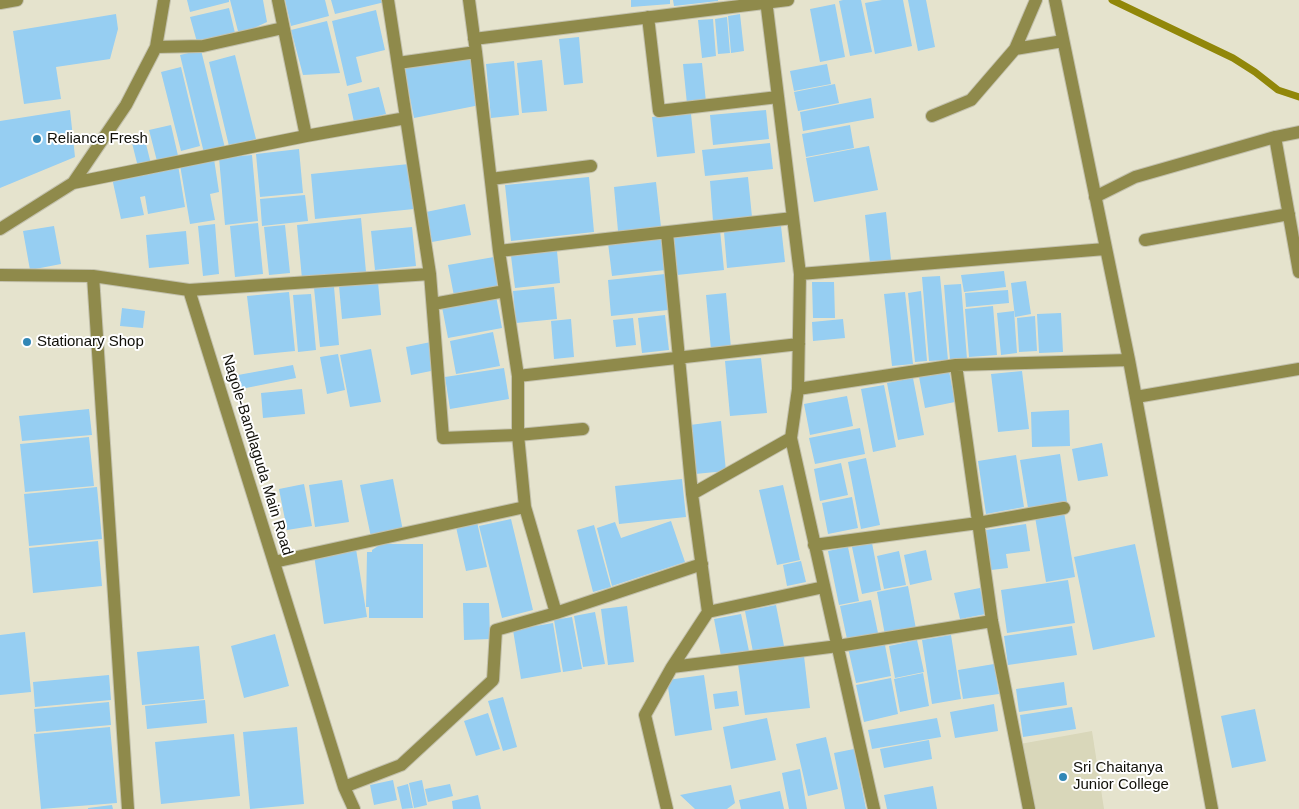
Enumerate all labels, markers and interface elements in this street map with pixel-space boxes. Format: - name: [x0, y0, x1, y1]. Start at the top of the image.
- place label: Reliance Fresh: [47, 130, 148, 148]
- marker: Reliance Fresh: [31, 133, 43, 145]
- place label: Stationary Shop: [37, 333, 144, 351]
- marker: Stationary Shop: [21, 336, 33, 348]
- street label: Nagole-Bandlaguda Main Road: [218, 352, 296, 558]
- place label: Sri Chaitanya Junior College: [1073, 759, 1169, 794]
- marker: Sri Chaitanya Junior College: [1057, 771, 1069, 783]

